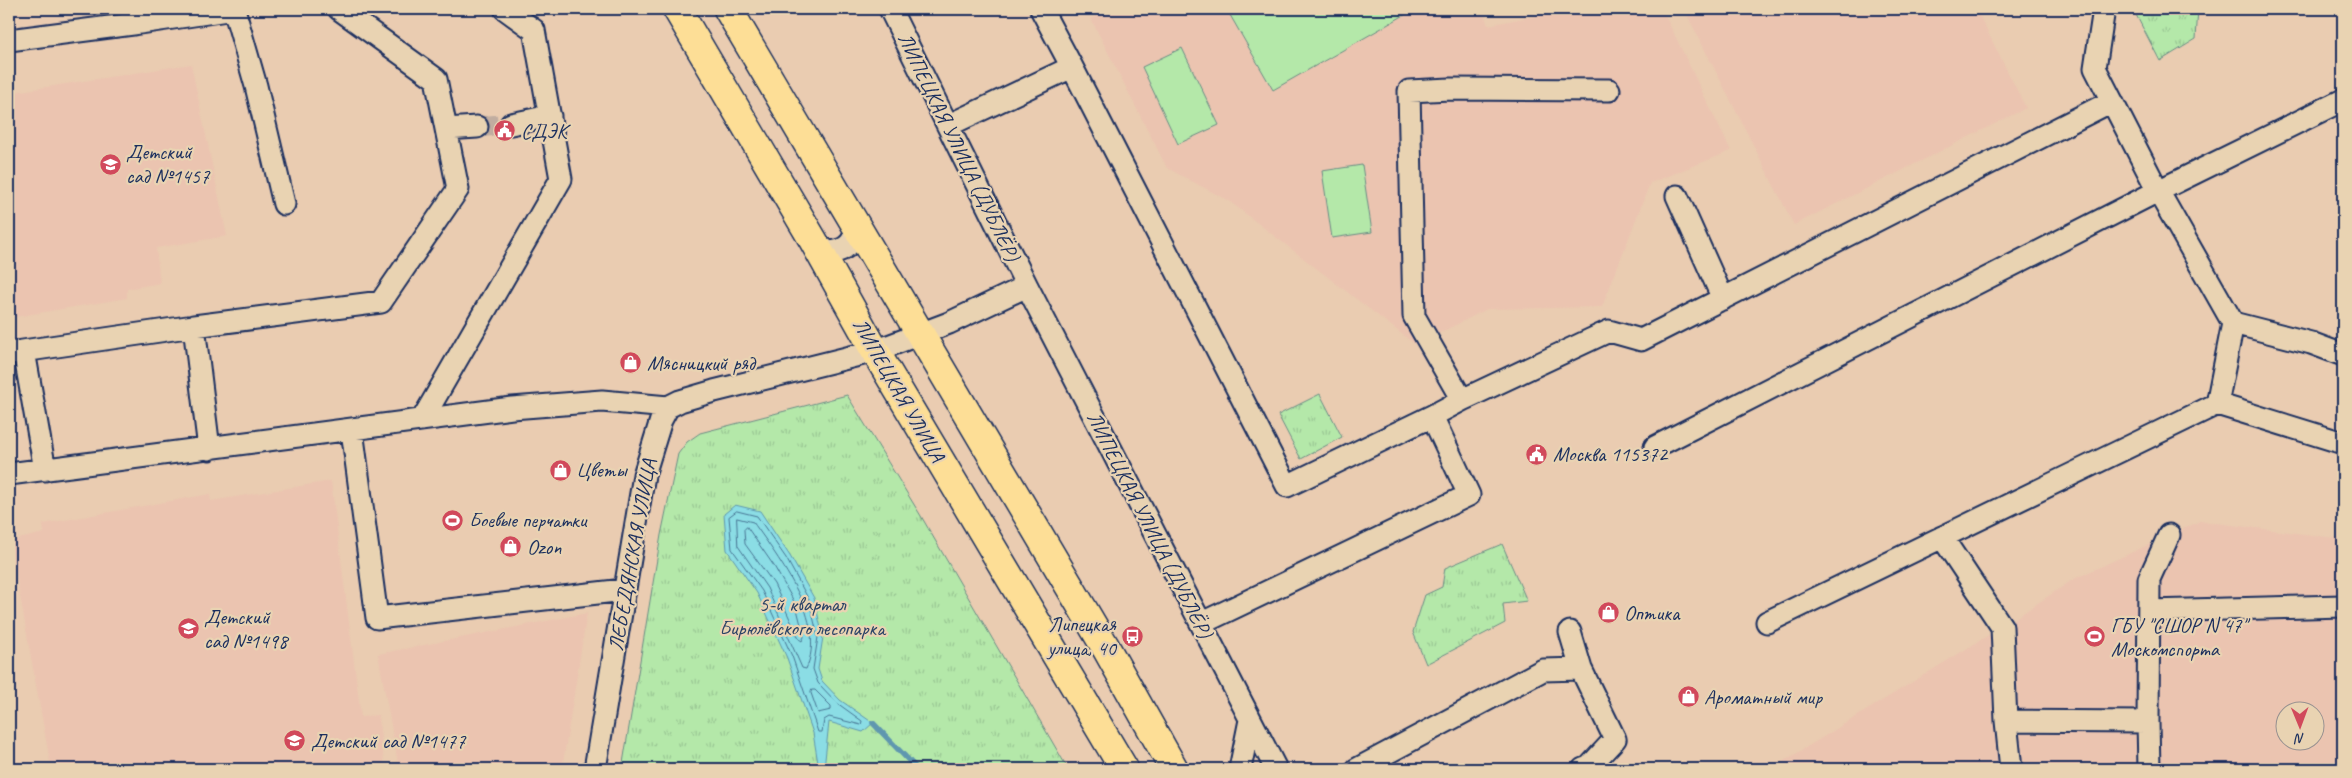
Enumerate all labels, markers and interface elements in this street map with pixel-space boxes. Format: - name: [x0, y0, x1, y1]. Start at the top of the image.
- street label: ЛИПЕЦКАЯ УЛИЦА (ДУБЛЁР): [892, 29, 1026, 266]
- place label: СДЭК: [521, 118, 571, 144]
- public building icon: СДЭК: [493, 119, 517, 143]
- place label: Детский сад №1457: [126, 139, 211, 189]
- school or university icon: Детский сад №1457: [98, 152, 122, 176]
- street label: ЛИПЕЦКАЯ УЛИЦА: [847, 314, 951, 468]
- place label: Мясницкий ряд: [647, 350, 757, 376]
- shop icon: Мясницкий ряд: [619, 351, 643, 375]
- street label: ЛИПЕЦКАЯ УЛИЦА (ДУБЛЁР): [1081, 407, 1219, 644]
- place label: Москва 115372: [1553, 441, 1669, 467]
- public building icon: Москва 115372: [1525, 442, 1549, 466]
- place label: Цветы: [576, 457, 628, 483]
- street label: ЛЕБЕДЯНСКАЯ УЛИЦА: [602, 457, 662, 653]
- shop icon: Цветы: [548, 458, 572, 482]
- place label: Боевые перчатки: [469, 507, 588, 533]
- sports icon: Боевые перчатки: [441, 508, 465, 532]
- place label: Ozon: [527, 534, 562, 560]
- shop icon: Ozon: [499, 535, 523, 559]
- park label: 5-й квартал Бирюлёвского лесопарка: [719, 591, 887, 641]
- place label: Оптика: [1624, 600, 1681, 626]
- shop icon: Оптика: [1596, 601, 1620, 625]
- place label: Детский сад №1498: [204, 604, 290, 654]
- place label: Липецкая улица, 40: [1046, 611, 1118, 661]
- place label: ГБУ "СШОР N 47" Москомспорта: [2111, 612, 2251, 662]
- school or university icon: Детский сад №1498: [176, 617, 200, 641]
- bus stop icon: Липецкая улица, 40: [1120, 624, 1144, 648]
- sports icon: ГБУ "СШОР N 47" Москомспорта: [2083, 625, 2107, 649]
- place label: Ароматный мир: [1704, 684, 1823, 710]
- shop icon: Ароматный мир: [1676, 685, 1700, 709]
- north arrow: [2274, 700, 2324, 750]
- place label: Детский сад №1477: [311, 728, 467, 754]
- school or university icon: Детский сад №1477: [283, 729, 307, 753]
- text: N: [2293, 730, 2305, 747]

